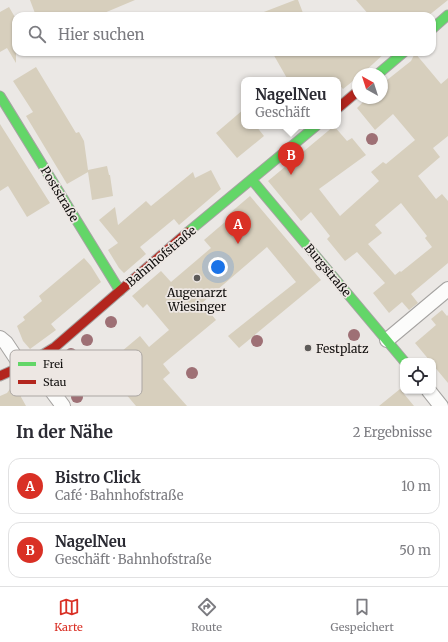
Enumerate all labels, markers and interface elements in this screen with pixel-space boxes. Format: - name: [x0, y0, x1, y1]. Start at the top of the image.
- search box: [12, 12, 436, 56]
- icon: search: [26, 23, 48, 45]
- text: Hier suchen: [58, 25, 145, 44]
- north arrow: [352, 68, 388, 104]
- popup: [241, 77, 341, 129]
- text: NagelNeu: [255, 85, 327, 104]
- text: Geschäft: [255, 104, 310, 121]
- pin: B: [278, 142, 304, 175]
- street label: Poststraße: [38, 164, 82, 224]
- pin: A: [225, 211, 251, 244]
- street label: Bahnhofstraße: [123, 222, 199, 290]
- street label: Burgstraße: [302, 240, 354, 300]
- your location: [208, 257, 228, 277]
- marker: Augenarzt Wiesinger: [192, 273, 202, 283]
- place label: Augenarzt Wiesinger: [166, 285, 227, 314]
- place label: Festplatz: [316, 341, 369, 356]
- marker: Festplatz: [303, 343, 313, 353]
- legend: [10, 350, 142, 396]
- text: Frei: [43, 357, 64, 371]
- map controls: [400, 358, 436, 394]
- button: locate: [400, 358, 436, 394]
- text: Stau: [43, 375, 67, 389]
- text: In der Nähe: [16, 421, 113, 443]
- text: 2 Ergebnisse: [353, 424, 432, 441]
- text: Bistro Click: [55, 468, 141, 487]
- text: A: [25, 478, 35, 495]
- text: 10 m: [401, 478, 431, 495]
- text: Café · Bahnhofstraße: [55, 487, 184, 504]
- text: NagelNeu: [55, 532, 126, 551]
- text: B: [25, 542, 35, 559]
- text: 50 m: [399, 542, 431, 559]
- text: Geschäft · Bahnhofstraße: [55, 551, 211, 568]
- tab: Karte: [54, 596, 83, 634]
- tab: Route: [191, 596, 222, 634]
- tab: Gespeichert: [330, 596, 394, 634]

